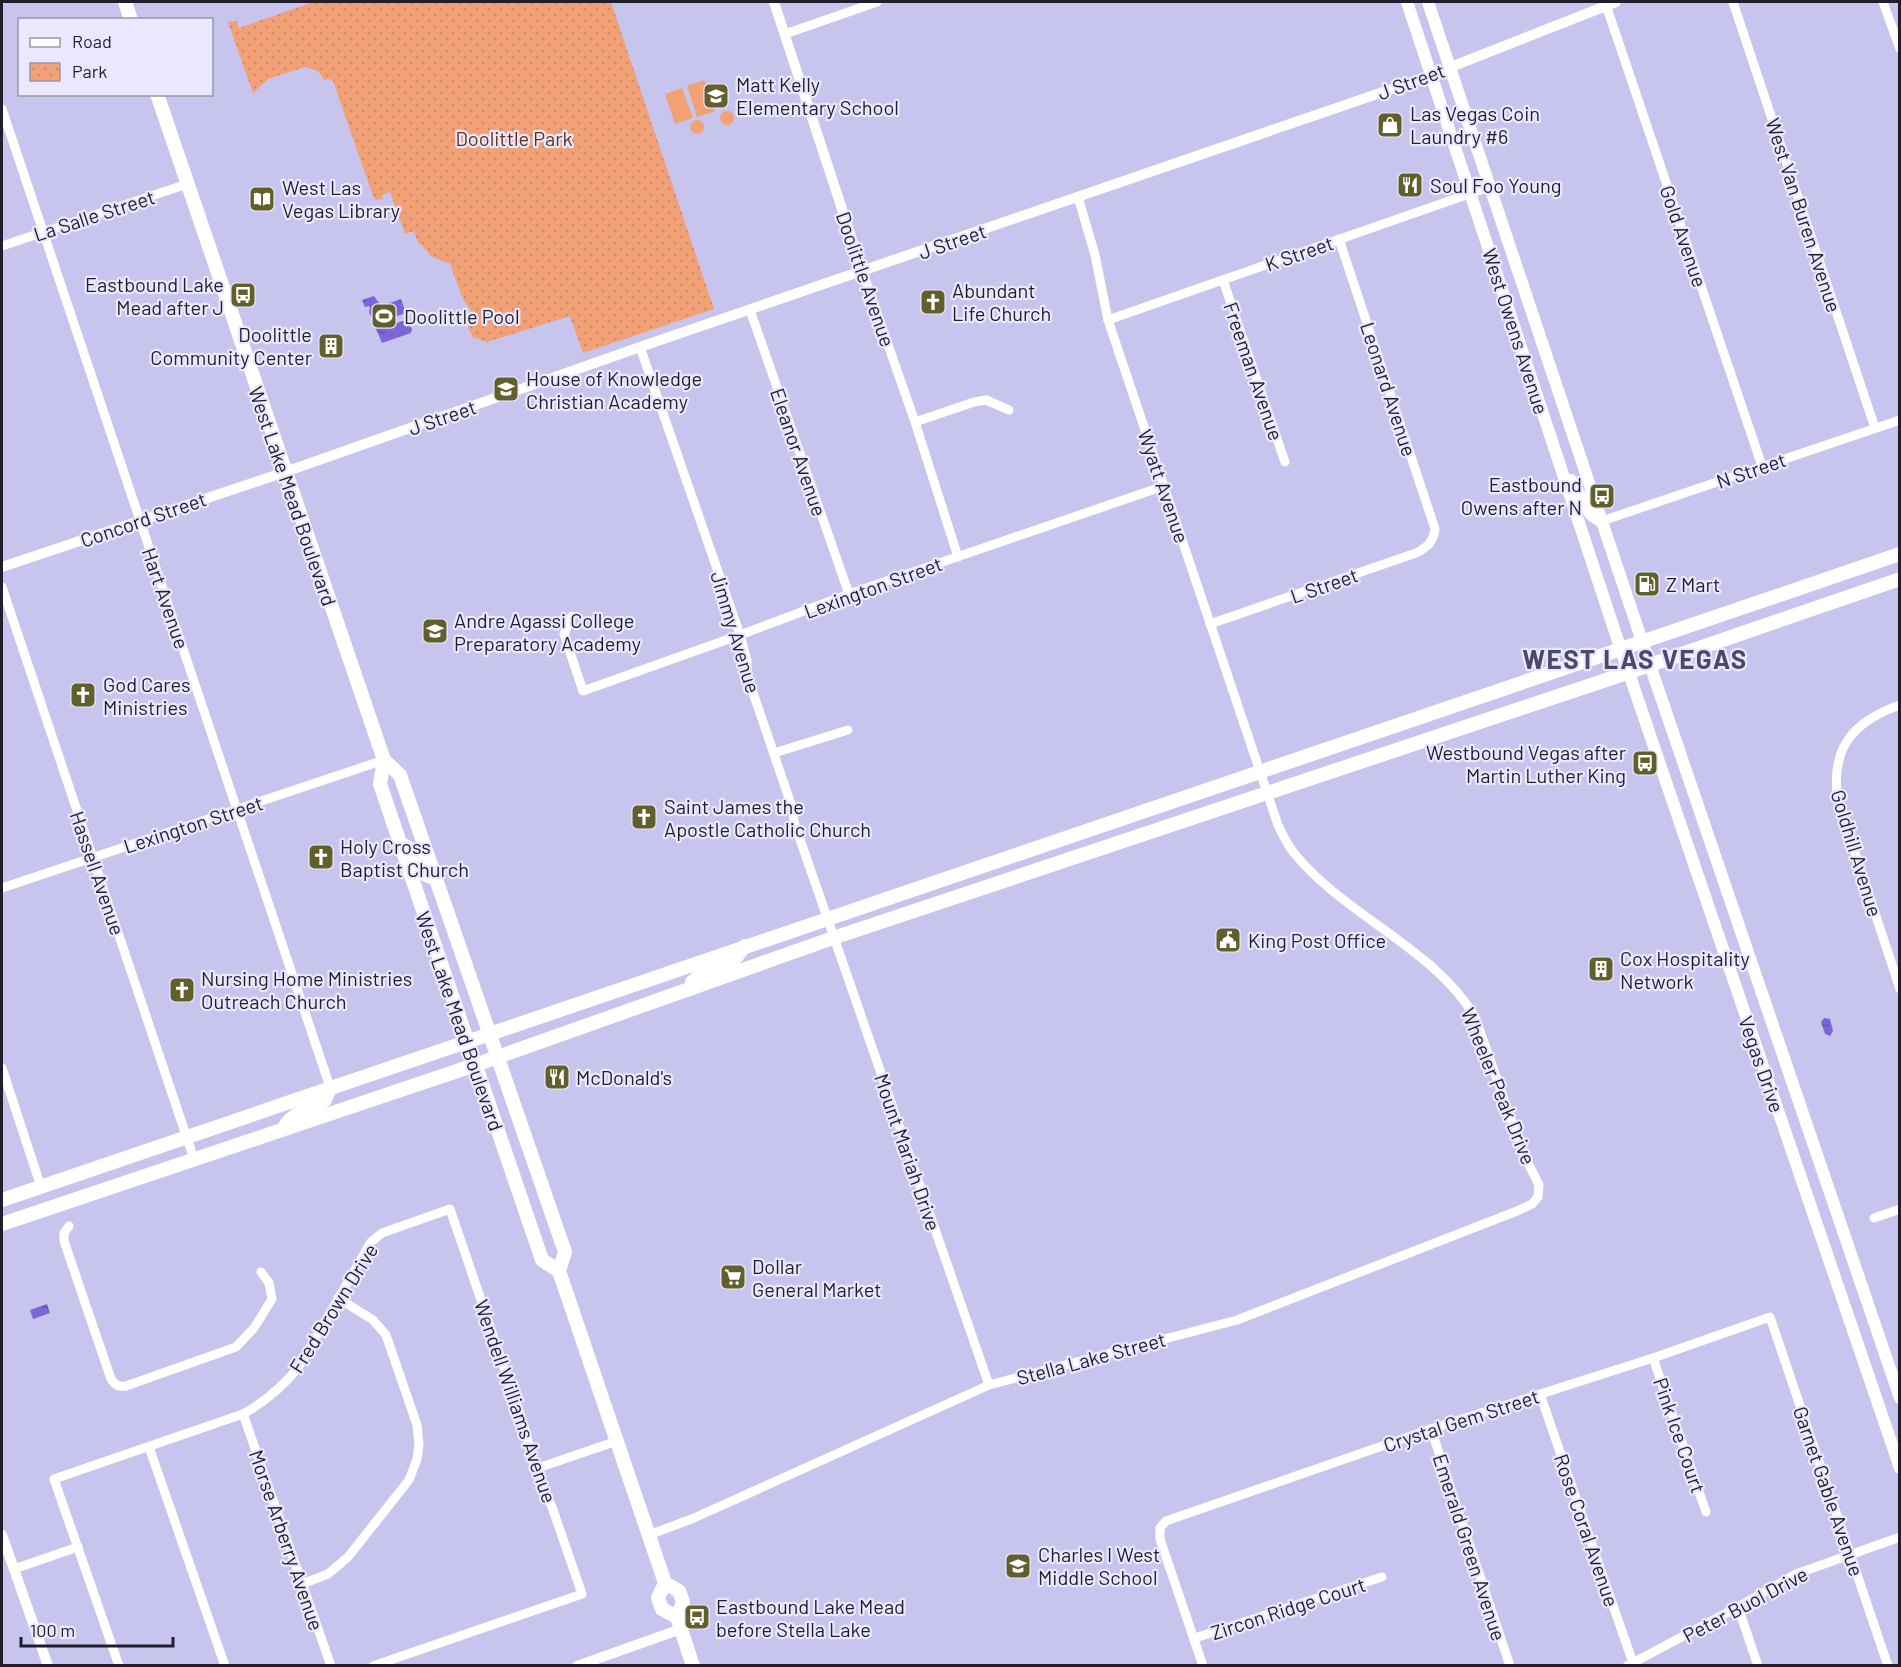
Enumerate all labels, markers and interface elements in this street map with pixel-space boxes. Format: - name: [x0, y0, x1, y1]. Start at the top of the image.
- legend: [18, 18, 213, 96]
- text: Road: [72, 30, 112, 52]
- street label: J Street: [1374, 58, 1448, 104]
- text: Park: [72, 60, 107, 82]
- place label: Matt Kelly Elementary School: [736, 72, 899, 119]
- school or university icon: Matt Kelly Elementary School: [701, 81, 731, 111]
- place label: Las Vegas Coin Laundry #6: [1410, 101, 1540, 148]
- shop icon: Las Vegas Coin Laundry #6: [1375, 110, 1405, 140]
- street label: West Van Buren Avenue: [1761, 115, 1847, 315]
- park label: Doolittle Park: [456, 126, 572, 150]
- restaurant icon: Soul Foo Young: [1395, 170, 1425, 200]
- place label: Soul Foo Young: [1430, 173, 1561, 197]
- place label: West Las Vegas Library: [282, 175, 400, 222]
- street label: Gold Avenue: [1655, 182, 1713, 290]
- street label: La Salle Street: [30, 184, 158, 246]
- library icon: West Las Vegas Library: [247, 184, 277, 214]
- street label: Doolittle Avenue: [832, 208, 900, 350]
- street label: J Street: [915, 218, 989, 264]
- street label: K Street: [1262, 230, 1336, 276]
- street label: West Owens Avenue: [1478, 245, 1554, 417]
- place label: Eastbound Lake Mead after J: [85, 272, 224, 319]
- place label: Abundant Life Church: [952, 278, 1051, 325]
- bus stop icon: Eastbound Lake Mead after J: [228, 280, 258, 310]
- church icon: Abundant Life Church: [918, 287, 948, 317]
- street label: Freeman Avenue: [1219, 299, 1289, 443]
- sports icon: Doolittle Pool: [369, 301, 399, 331]
- place label: Doolittle Pool: [404, 304, 520, 328]
- street label: Leonard Avenue: [1356, 319, 1422, 459]
- place label: Doolittle Community Center: [150, 322, 312, 369]
- building icon: Doolittle Community Center: [316, 331, 346, 361]
- place label: House of Knowledge Christian Academy: [526, 366, 702, 413]
- school or university icon: House of Knowledge Christian Academy: [491, 374, 521, 404]
- street label: West Lake Mead Boulevard: [244, 383, 342, 609]
- street label: Eleanor Avenue: [766, 385, 832, 519]
- street label: J Street: [405, 394, 479, 440]
- street label: Wyatt Avenue: [1133, 426, 1195, 546]
- street label: N Street: [1713, 447, 1789, 493]
- place label: Eastbound Owens after N: [1461, 472, 1582, 519]
- bus stop icon: Eastbound Owens after N: [1587, 481, 1617, 511]
- street label: Concord Street: [77, 486, 209, 552]
- street label: Hart Avenue: [137, 544, 195, 652]
- street label: Lexington Street: [801, 551, 945, 623]
- street label: L Street: [1287, 562, 1361, 608]
- street label: Jimmy Avenue: [706, 568, 766, 696]
- fuel station icon: Z Mart: [1632, 569, 1662, 599]
- place label: Z Mart: [1666, 572, 1720, 596]
- place label: Andre Agassi College Preparatory Academy: [454, 608, 641, 655]
- school or university icon: Andre Agassi College Preparatory Academy: [420, 616, 450, 646]
- district label: WEST LAS VEGAS: [1522, 643, 1748, 674]
- place label: God Cares Ministries: [103, 672, 191, 719]
- church icon: God Cares Ministries: [68, 680, 98, 710]
- place label: Westbound Vegas after Martin Luther King: [1426, 740, 1626, 787]
- bus stop icon: Westbound Vegas after Martin Luther King: [1630, 748, 1660, 778]
- street label: Goldhill Avenue: [1826, 787, 1888, 919]
- street label: Lexington Street: [120, 790, 266, 858]
- place label: Saint James the Apostle Catholic Church: [664, 794, 871, 841]
- church icon: Saint James the Apostle Catholic Church: [629, 802, 659, 832]
- street label: Hassell Avenue: [66, 808, 130, 938]
- place label: Holy Cross Baptist Church: [340, 834, 469, 881]
- church icon: Holy Cross Baptist Church: [306, 842, 336, 872]
- street label: West Lake Mead Boulevard: [411, 908, 509, 1134]
- public building icon: King Post Office: [1213, 925, 1243, 955]
- place label: King Post Office: [1248, 928, 1386, 952]
- place label: Cox Hospitality Network: [1620, 946, 1750, 993]
- building icon: Cox Hospitality Network: [1586, 954, 1616, 984]
- place label: Nursing Home Ministries Outreach Church: [201, 966, 412, 1013]
- church icon: Nursing Home Ministries Outreach Church: [167, 975, 197, 1005]
- street label: Wheeler Peak Drive: [1457, 1004, 1541, 1168]
- street label: Vegas Drive: [1734, 1013, 1790, 1115]
- restaurant icon: McDonald's: [542, 1062, 572, 1092]
- place label: McDonald's: [576, 1065, 672, 1089]
- street label: Mount Mariah Drive: [870, 1070, 946, 1234]
- street label: Fred Brown Drive: [284, 1239, 382, 1377]
- place label: Dollar General Market: [752, 1254, 882, 1301]
- supermarket icon: Dollar General Market: [718, 1262, 748, 1292]
- street label: Wendell Williams Avenue: [470, 1296, 562, 1506]
- street label: Stella Lake Street: [1014, 1327, 1168, 1389]
- street label: Pink Ice Court: [1649, 1374, 1711, 1496]
- street label: Crystal Gem Street: [1380, 1384, 1542, 1456]
- street label: Garnet Gable Avenue: [1789, 1403, 1869, 1579]
- street label: Morse Arberry Avenue: [245, 1447, 329, 1633]
- street label: Emerald Green Avenue: [1428, 1450, 1512, 1644]
- street label: Rose Coral Avenue: [1550, 1450, 1624, 1610]
- place label: Charles I West Middle School: [1038, 1542, 1160, 1589]
- school or university icon: Charles I West Middle School: [1003, 1551, 1033, 1581]
- street label: Peter Buol Drive: [1678, 1561, 1812, 1647]
- street label: Zircon Ridge Court: [1208, 1572, 1368, 1644]
- place label: Eastbound Lake Mead before Stella Lake: [716, 1594, 905, 1641]
- bus stop icon: Eastbound Lake Mead before Stella Lake: [682, 1602, 712, 1632]
- scale bar: [21, 1610, 172, 1648]
- text: 100 m: [30, 1619, 75, 1641]

